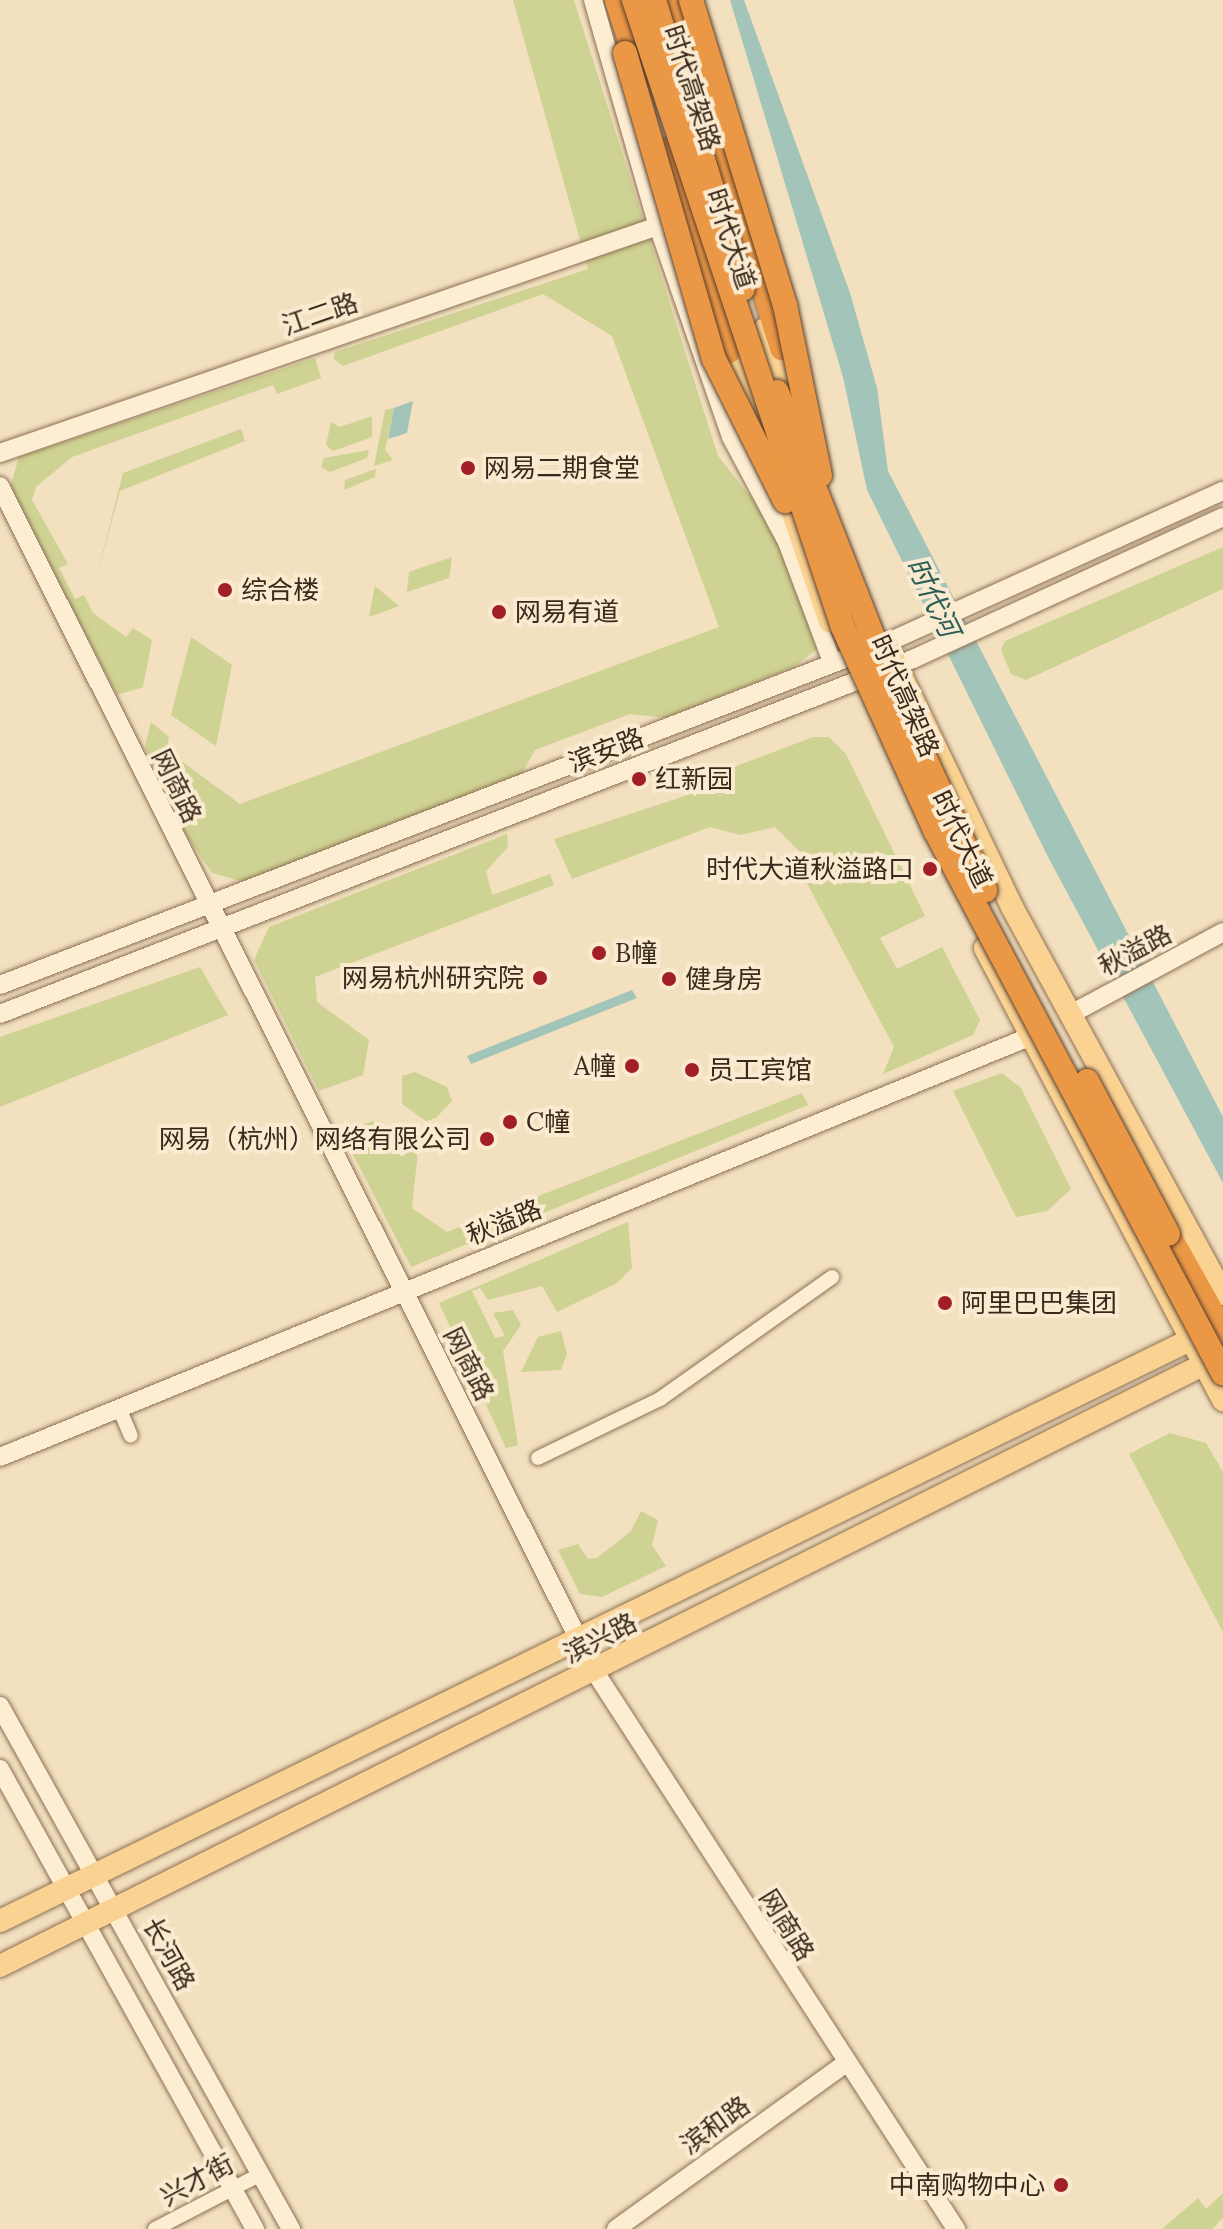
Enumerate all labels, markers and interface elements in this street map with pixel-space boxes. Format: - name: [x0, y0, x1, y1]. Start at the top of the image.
- street label: 时代高架路: [657, 21, 727, 155]
- street label: 时代大道: [700, 185, 762, 293]
- street label: 江二路: [278, 287, 362, 341]
- place label: 网易二期食堂: [484, 452, 640, 484]
- marker: 网易二期食堂: [459, 459, 477, 477]
- water label: 时代河: [899, 552, 967, 642]
- place label: 综合楼: [241, 574, 319, 606]
- marker: 综合楼: [216, 581, 234, 599]
- place label: 网易有道: [515, 596, 619, 628]
- marker: 网易有道: [490, 603, 508, 621]
- street label: 时代高架路: [864, 630, 946, 762]
- street label: 滨安路: [564, 721, 648, 779]
- street label: 网商路: [146, 744, 208, 828]
- place label: 红新园: [655, 763, 733, 795]
- marker: 红新园: [630, 770, 648, 788]
- street label: 时代大道: [925, 785, 999, 893]
- place label: 时代大道秋溢路口: [706, 853, 914, 885]
- marker: 时代大道秋溢路口: [921, 860, 939, 878]
- street label: 秋溢路: [1093, 918, 1177, 982]
- place label: B幢: [615, 937, 657, 969]
- marker: B幢: [590, 944, 608, 962]
- place label: 网易杭州研究院: [342, 962, 524, 994]
- place label: 健身房: [685, 963, 763, 995]
- marker: 网易杭州研究院: [531, 969, 549, 987]
- marker: 健身房: [660, 970, 678, 988]
- place label: A幢: [574, 1050, 616, 1082]
- place label: 员工宾馆: [708, 1054, 812, 1086]
- marker: A幢: [623, 1057, 641, 1075]
- marker: 员工宾馆: [683, 1061, 701, 1079]
- place label: C幢: [526, 1106, 570, 1138]
- marker: C幢: [501, 1113, 519, 1131]
- place label: 网易（杭州）网络有限公司: [159, 1123, 471, 1155]
- marker: 网易（杭州）网络有限公司: [478, 1130, 496, 1148]
- street label: 秋溢路: [462, 1193, 546, 1251]
- place label: 阿里巴巴集团: [961, 1287, 1117, 1319]
- marker: 阿里巴巴集团: [936, 1294, 954, 1312]
- street label: 网商路: [437, 1322, 501, 1406]
- street label: 滨兴路: [558, 1606, 642, 1670]
- street label: 网商路: [753, 1884, 821, 1966]
- street label: 长河路: [136, 1912, 202, 1996]
- street label: 滨和路: [674, 2089, 756, 2161]
- street label: 兴才街: [155, 2148, 239, 2212]
- place label: 中南购物中心: [889, 2169, 1045, 2201]
- marker: 中南购物中心: [1052, 2176, 1070, 2194]

